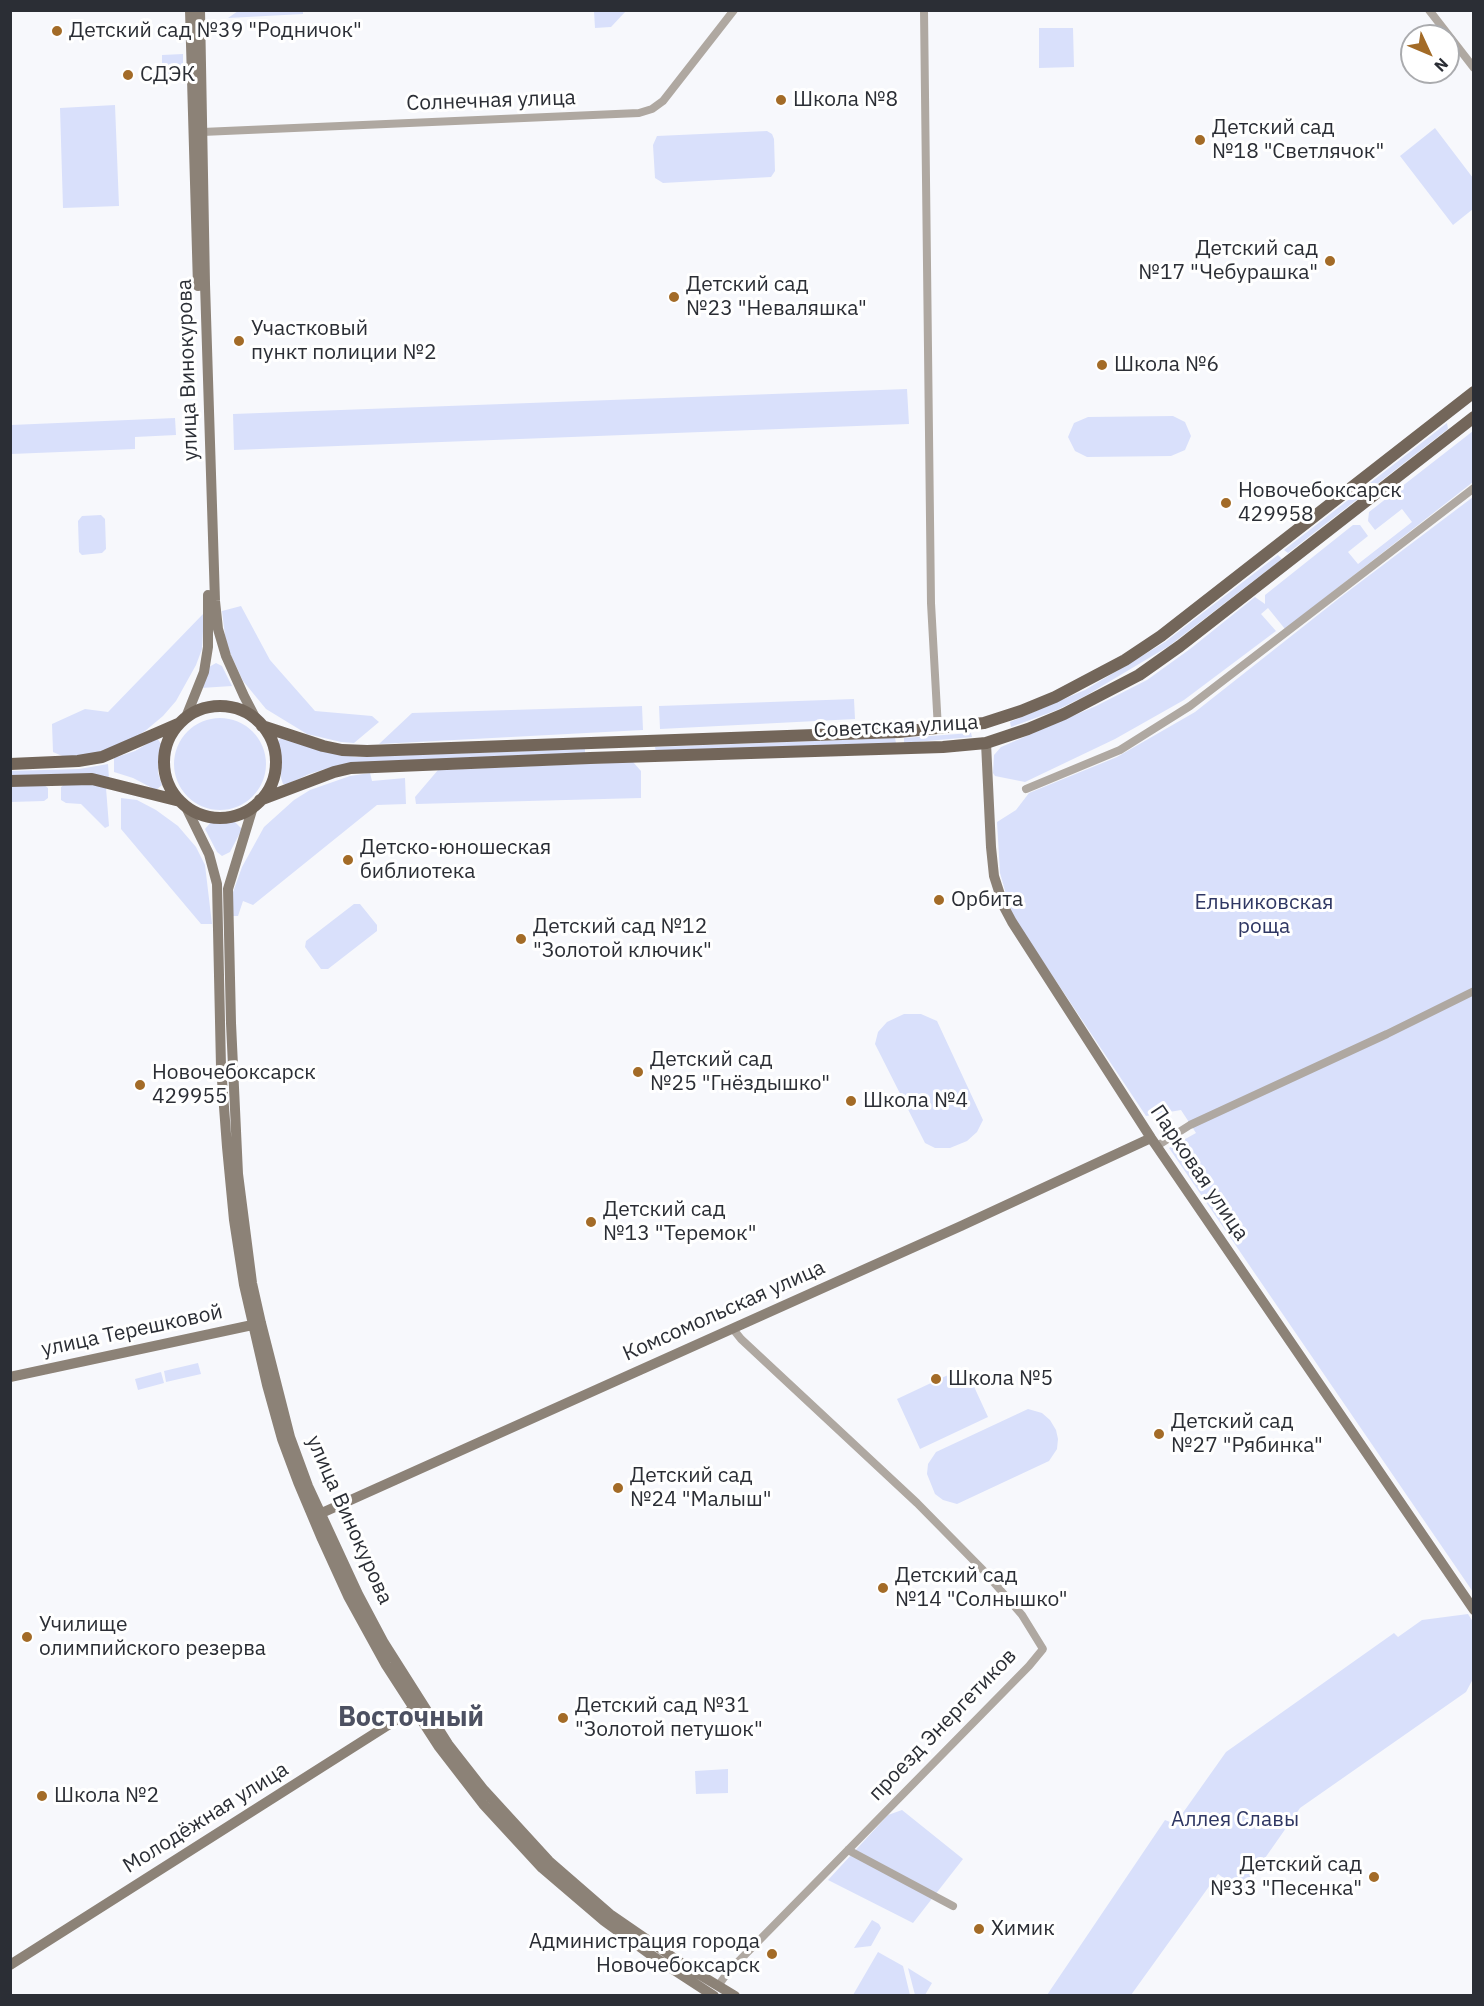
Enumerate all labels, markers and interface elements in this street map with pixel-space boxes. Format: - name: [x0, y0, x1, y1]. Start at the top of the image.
- place label: Детский сад №39 "Родничок": [69, 18, 362, 44]
- marker: Детский сад №39 "Родничок": [50, 24, 64, 38]
- north arrow: [1400, 24, 1460, 84]
- text: N: [1430, 54, 1453, 76]
- place label: СДЭК: [140, 62, 195, 88]
- marker: СДЭК: [121, 68, 135, 82]
- street label: Солнечная улица: [406, 85, 576, 117]
- place label: Школа №8: [793, 87, 898, 113]
- marker: Школа №8: [774, 93, 788, 107]
- place label: Детский сад №18 "Светлячок": [1212, 115, 1384, 165]
- marker: Детский сад №18 "Светлячок": [1193, 133, 1207, 147]
- place label: Детский сад №17 "Чебурашка": [1138, 236, 1318, 286]
- marker: Детский сад №17 "Чебурашка": [1323, 254, 1337, 268]
- place label: Детский сад №23 "Неваляшка": [686, 272, 867, 322]
- street label: улица Винокурова: [172, 279, 204, 461]
- marker: Детский сад №23 "Неваляшка": [667, 290, 681, 304]
- place label: Участковый пункт полиции №2: [251, 316, 437, 366]
- marker: Участковый пункт полиции №2: [232, 334, 246, 348]
- place label: Школа №6: [1114, 352, 1219, 378]
- marker: Школа №6: [1095, 358, 1109, 372]
- place label: Новочебоксарск 429958: [1238, 478, 1402, 528]
- marker: Новочебоксарск 429958: [1219, 496, 1233, 510]
- street label: Советская улица: [813, 710, 979, 744]
- place label: Детско-юношеская библиотека: [360, 835, 551, 885]
- marker: Детско-юношеская библиотека: [341, 853, 355, 867]
- place label: Орбита: [951, 887, 1023, 913]
- park label: Ельниковская роща: [1195, 890, 1333, 940]
- marker: Орбита: [932, 893, 946, 907]
- place label: Детский сад №12 "Золотой ключик": [533, 914, 712, 964]
- marker: Детский сад №12 "Золотой ключик": [514, 932, 528, 946]
- place label: Детский сад №25 "Гнёздышко": [650, 1047, 830, 1097]
- place label: Новочебоксарск 429955: [152, 1060, 316, 1110]
- marker: Детский сад №25 "Гнёздышко": [631, 1065, 645, 1079]
- marker: Новочебоксарск 429955: [133, 1078, 147, 1092]
- place label: Школа №4: [863, 1088, 968, 1114]
- marker: Школа №4: [844, 1094, 858, 1108]
- street label: Парковая улица: [1144, 1100, 1254, 1246]
- place label: Детский сад №13 "Теремок": [603, 1197, 756, 1247]
- marker: Детский сад №13 "Теремок": [584, 1215, 598, 1229]
- street label: Комсомольская улица: [619, 1255, 829, 1367]
- street label: улица Терешковой: [39, 1299, 225, 1363]
- place label: Школа №5: [948, 1366, 1053, 1392]
- marker: Школа №5: [929, 1372, 943, 1386]
- place label: Детский сад №27 "Рябинка": [1171, 1409, 1323, 1459]
- marker: Детский сад №27 "Рябинка": [1152, 1427, 1166, 1441]
- street label: улица Винокурова: [300, 1432, 398, 1608]
- place label: Детский сад №24 "Малыш": [630, 1463, 772, 1513]
- marker: Детский сад №24 "Малыш": [611, 1481, 625, 1495]
- place label: Детский сад №14 "Солнышко": [895, 1563, 1068, 1613]
- marker: Детский сад №14 "Солнышко": [876, 1581, 890, 1595]
- place label: Училище олимпийского резерва: [39, 1612, 266, 1662]
- marker: Училище олимпийского резерва: [20, 1630, 34, 1644]
- street label: проезд Энергетиков: [864, 1644, 1022, 1806]
- place label: Детский сад №31 "Золотой петушок": [575, 1693, 763, 1743]
- district label: Восточный: [338, 1702, 484, 1734]
- marker: Детский сад №31 "Золотой петушок": [556, 1711, 570, 1725]
- street label: Молодёжная улица: [119, 1757, 293, 1879]
- place label: Школа №2: [54, 1783, 159, 1809]
- marker: Школа №2: [35, 1789, 49, 1803]
- park label: Аллея Славы: [1171, 1807, 1299, 1833]
- place label: Детский сад №33 "Песенка": [1210, 1852, 1362, 1902]
- marker: Детский сад №33 "Песенка": [1367, 1870, 1381, 1884]
- place label: Химик: [991, 1916, 1055, 1942]
- marker: Химик: [972, 1922, 986, 1936]
- place label: Администрация города Новочебоксарск: [529, 1929, 760, 1979]
- marker: Администрация города Новочебоксарск: [765, 1947, 779, 1961]

